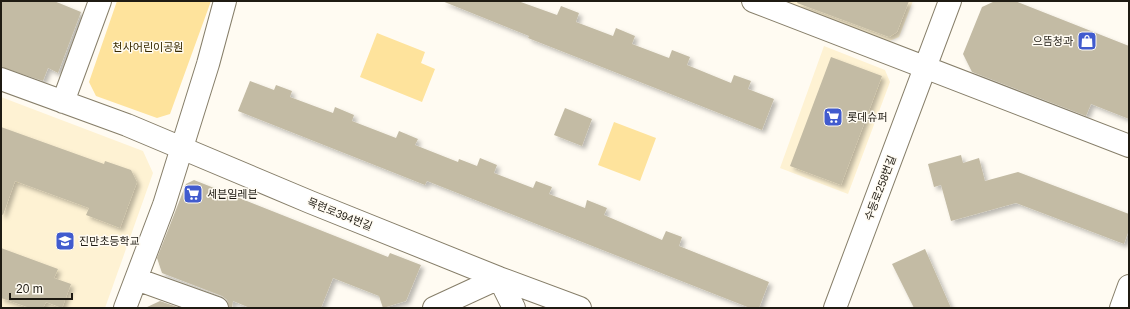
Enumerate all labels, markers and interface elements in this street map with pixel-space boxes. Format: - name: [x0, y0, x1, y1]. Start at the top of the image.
- shop icon: 으뜸청과: [1076, 30, 1098, 52]
- place label: 으뜸청과: [1033, 35, 1073, 47]
- park label: 천사어린이공원: [113, 41, 183, 53]
- supermarket icon: 롯데슈퍼: [822, 106, 844, 128]
- place label: 롯데슈퍼: [847, 111, 887, 123]
- street label: 수등로258번길: [862, 154, 898, 222]
- supermarket icon: 세븐일레븐: [182, 183, 204, 205]
- place label: 세븐일레븐: [207, 188, 258, 200]
- street label: 목련로394번길: [306, 196, 374, 232]
- school or university icon: 진만초등학교: [54, 230, 76, 252]
- place label: 진만초등학교: [79, 235, 140, 247]
- scale bar: [10, 275, 72, 301]
- text: 20 m: [16, 282, 43, 296]

